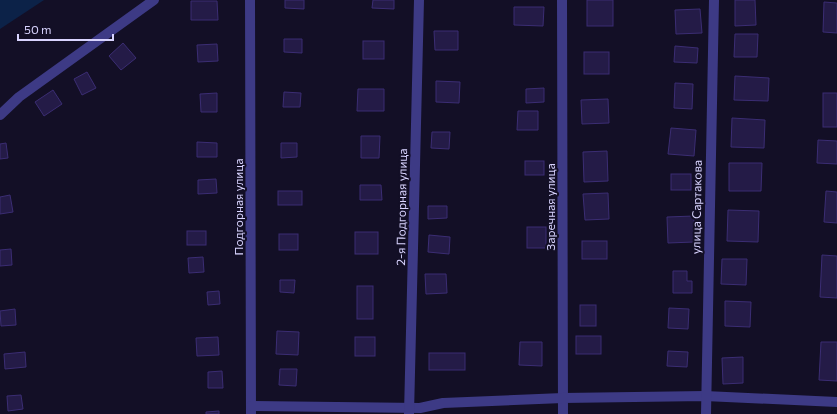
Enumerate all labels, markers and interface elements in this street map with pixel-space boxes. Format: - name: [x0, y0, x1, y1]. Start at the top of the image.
- scale bar: [18, 16, 113, 42]
- text: 50 m: [24, 22, 52, 36]
- street label: 2-я Подгорная улица: [393, 148, 409, 266]
- street label: Подгорная улица: [231, 159, 245, 255]
- street label: улица Сартакова: [688, 160, 704, 254]
- street label: Заречная улица: [543, 163, 557, 251]

